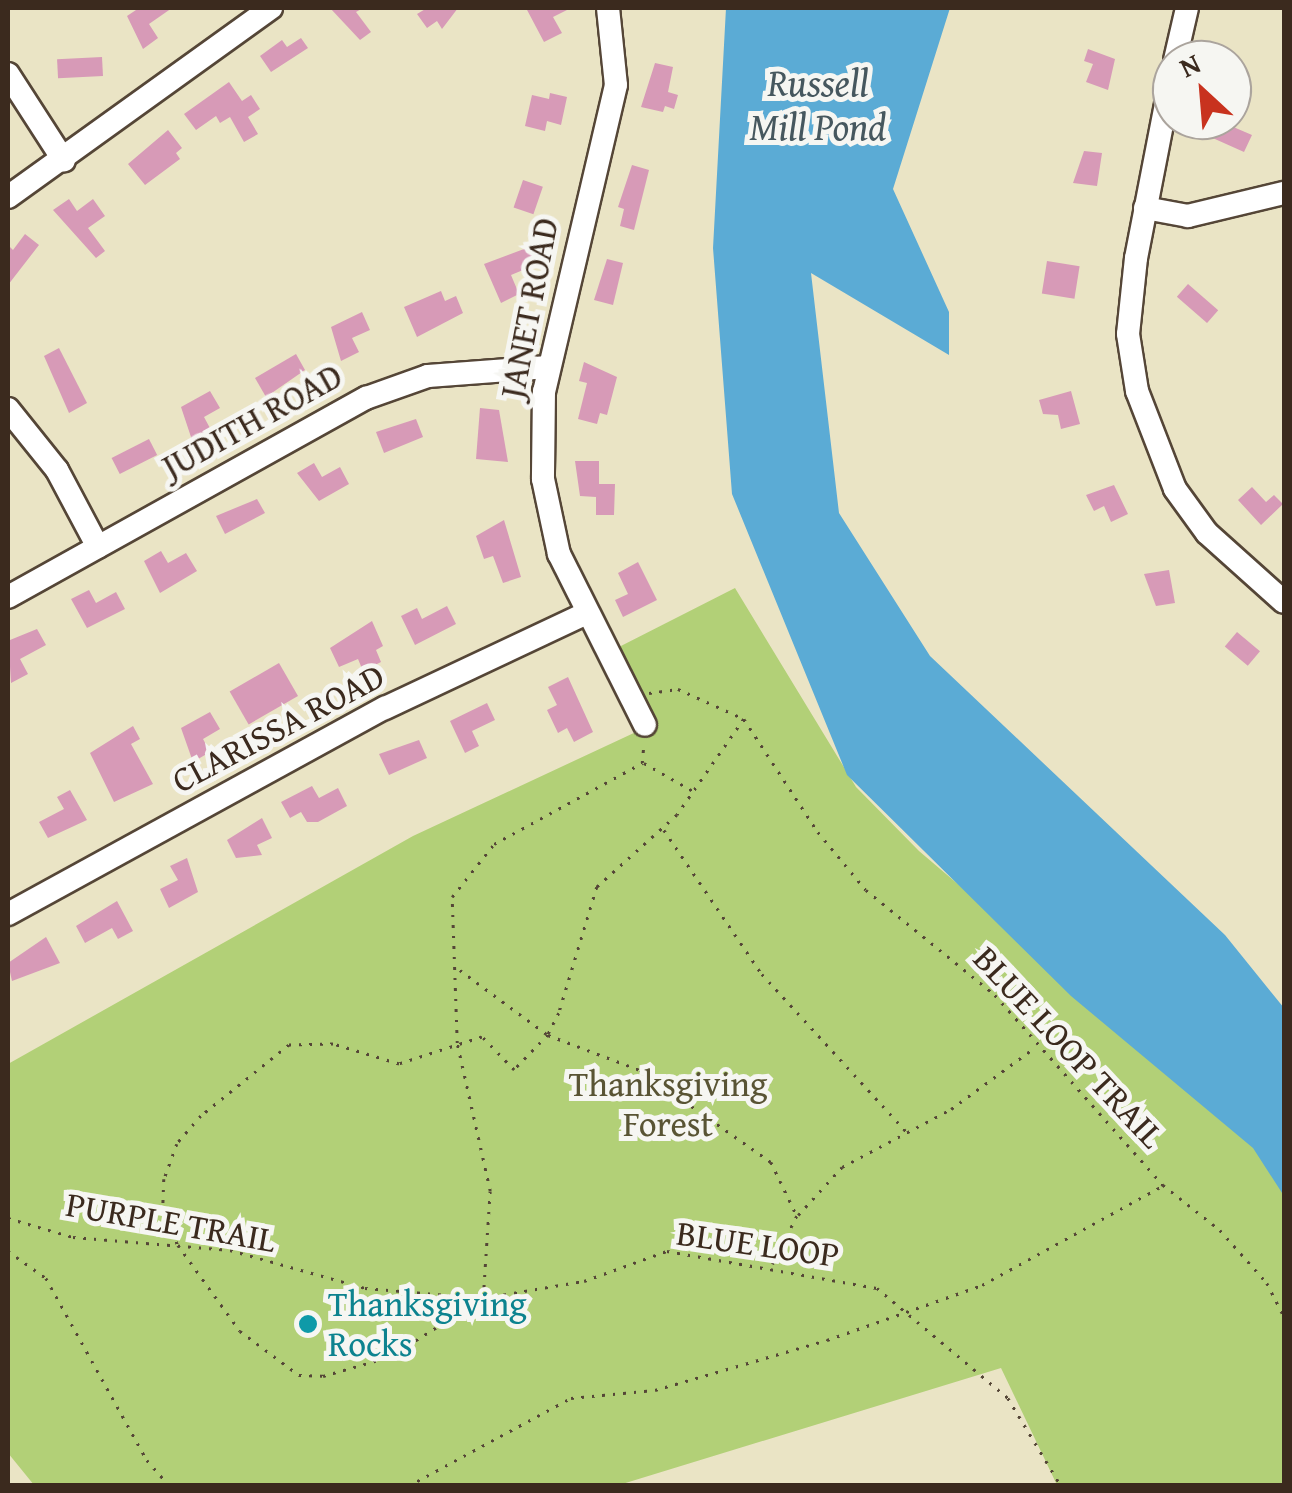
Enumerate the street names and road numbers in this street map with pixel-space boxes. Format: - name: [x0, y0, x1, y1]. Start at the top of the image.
- street label: JANET ROAD: [491, 214, 567, 402]
- street label: JUDITH ROAD: [155, 354, 349, 488]
- street label: CLARISSA ROAD: [165, 654, 391, 802]
- street label: BLUE LOOP TRAIL: [965, 938, 1173, 1156]
- street label: PURPLE TRAIL: [63, 1183, 279, 1261]
- street label: BLUE LOOP: [674, 1212, 842, 1276]

